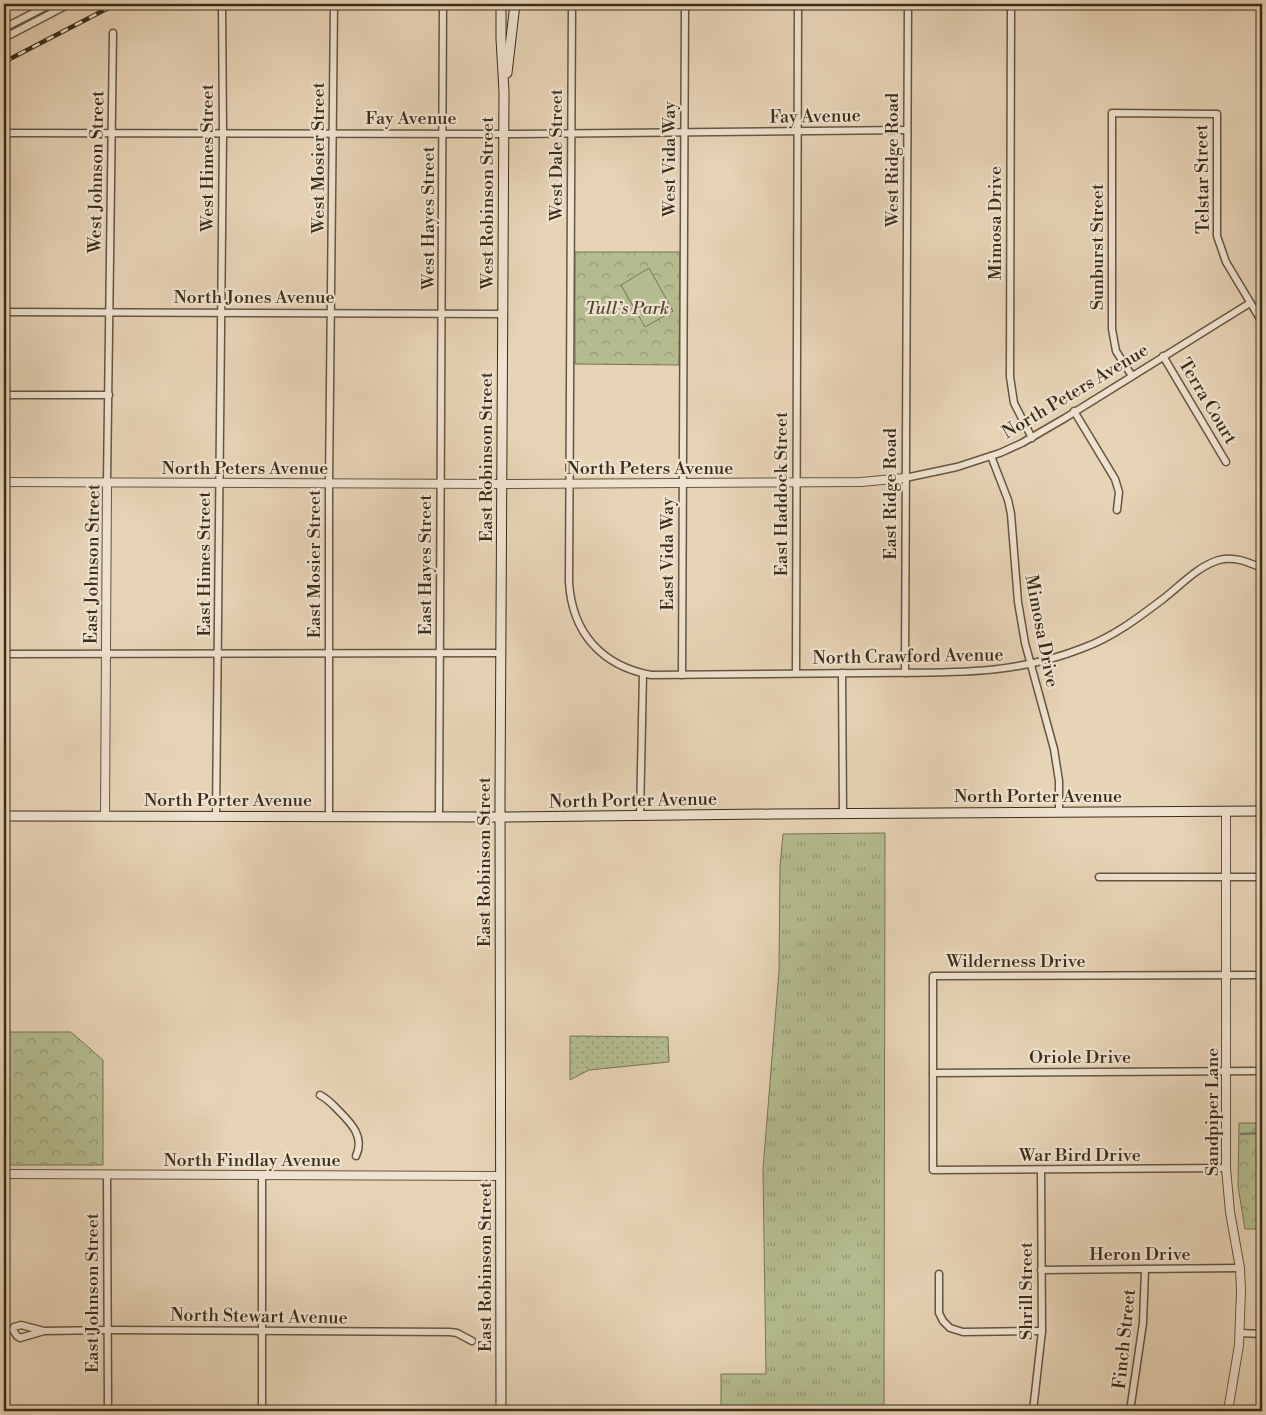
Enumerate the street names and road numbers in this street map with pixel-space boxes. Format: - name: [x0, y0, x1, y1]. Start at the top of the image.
- street label: West Mosier Street: [307, 82, 330, 235]
- street label: West Himes Street: [196, 83, 219, 233]
- street label: West Dale Street: [545, 88, 568, 222]
- street label: West Johnson Street: [84, 90, 109, 255]
- street label: West Ridge Road: [881, 92, 904, 228]
- street label: West Vida Way: [658, 101, 681, 218]
- street label: Fay Avenue: [769, 104, 861, 129]
- street label: Fay Avenue: [365, 107, 457, 130]
- street label: West Robinson Street: [476, 116, 499, 291]
- street label: Telstar Street: [1190, 123, 1215, 234]
- street label: West Hayes Street: [417, 145, 440, 291]
- street label: Mimosa Drive: [984, 166, 1007, 280]
- street label: Sunburst Street: [1086, 183, 1109, 310]
- street label: North Jones Avenue: [173, 286, 335, 309]
- street label: North Peters Avenue: [998, 339, 1153, 444]
- street label: Terra Court: [1173, 354, 1243, 449]
- street label: East Robinson Street: [475, 371, 498, 542]
- street label: East Haddock Street: [770, 411, 793, 576]
- street label: East Ridge Road: [879, 427, 902, 560]
- street label: North Peters Avenue: [162, 457, 328, 480]
- street label: North Peters Avenue: [567, 457, 733, 480]
- street label: East Johnson Street: [80, 483, 105, 644]
- street label: East Mosier Street: [303, 489, 326, 638]
- street label: East Himes Street: [193, 491, 216, 637]
- street label: East Hayes Street: [414, 494, 437, 636]
- street label: East Vida Way: [656, 497, 679, 611]
- street label: Mimosa Drive: [1019, 573, 1064, 689]
- street label: North Crawford Avenue: [812, 643, 1004, 670]
- street label: East Robinson Street: [473, 776, 496, 947]
- street label: North Porter Avenue: [954, 785, 1122, 808]
- street label: North Porter Avenue: [549, 788, 717, 813]
- street label: North Porter Avenue: [144, 789, 312, 812]
- street label: Wilderness Drive: [945, 950, 1086, 973]
- street label: Oriole Drive: [1029, 1046, 1131, 1069]
- street label: Sandpiper Lane: [1201, 1048, 1224, 1176]
- street label: War Bird Drive: [1018, 1144, 1141, 1167]
- street label: North Findlay Avenue: [163, 1149, 341, 1172]
- street label: East Robinson Street: [474, 1181, 497, 1352]
- street label: East Johnson Street: [81, 1212, 104, 1373]
- street label: Shrill Street: [1015, 1241, 1038, 1340]
- street label: Heron Drive: [1089, 1243, 1191, 1266]
- street label: Finch Street: [1108, 1287, 1141, 1390]
- street label: North Stewart Avenue: [170, 1303, 348, 1330]

